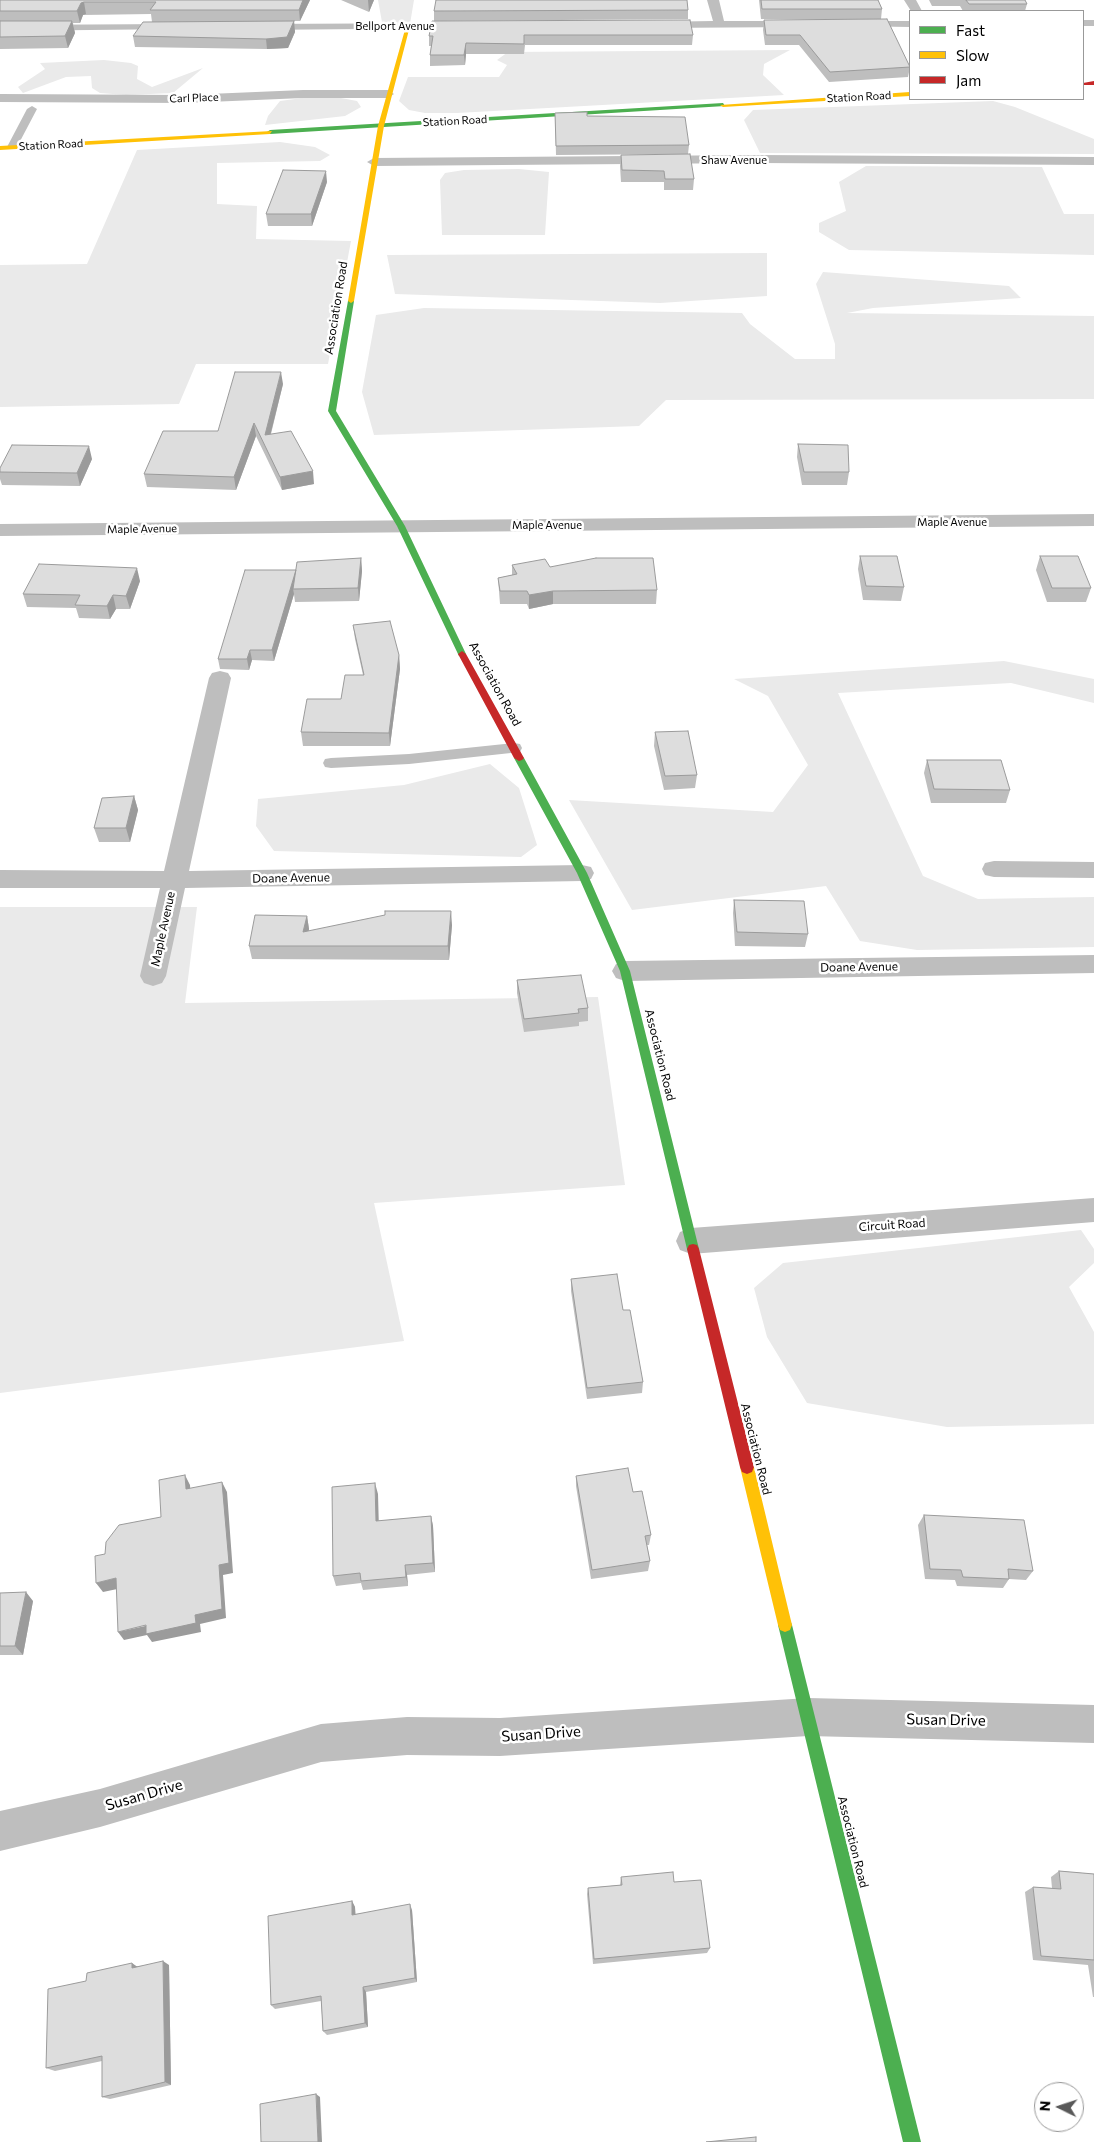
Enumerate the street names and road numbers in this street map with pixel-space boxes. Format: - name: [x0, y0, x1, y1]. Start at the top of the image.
- street label: Bellport Avenue: [355, 19, 435, 33]
- street label: Station Road: [826, 89, 892, 105]
- street label: Carl Place: [169, 91, 219, 105]
- street label: Station Road: [422, 113, 488, 129]
- street label: Station Road: [18, 137, 84, 153]
- street label: Shaw Avenue: [701, 153, 767, 167]
- street label: Association Road: [322, 260, 350, 356]
- street label: Maple Avenue: [917, 515, 987, 529]
- street label: Maple Avenue: [512, 518, 582, 532]
- street label: Maple Avenue: [107, 522, 177, 536]
- street label: Association Road: [466, 639, 524, 729]
- street label: Doane Avenue: [252, 870, 330, 886]
- street label: Maple Avenue: [148, 890, 178, 968]
- street label: Doane Avenue: [820, 959, 898, 975]
- street label: Association Road: [642, 1008, 678, 1102]
- street label: Circuit Road: [858, 1215, 926, 1235]
- street label: Association Road: [738, 1402, 774, 1496]
- street label: Susan Drive: [906, 1710, 986, 1730]
- street label: Susan Drive: [501, 1722, 581, 1746]
- street label: Susan Drive: [103, 1775, 185, 1815]
- street label: Association Road: [835, 1795, 871, 1889]

